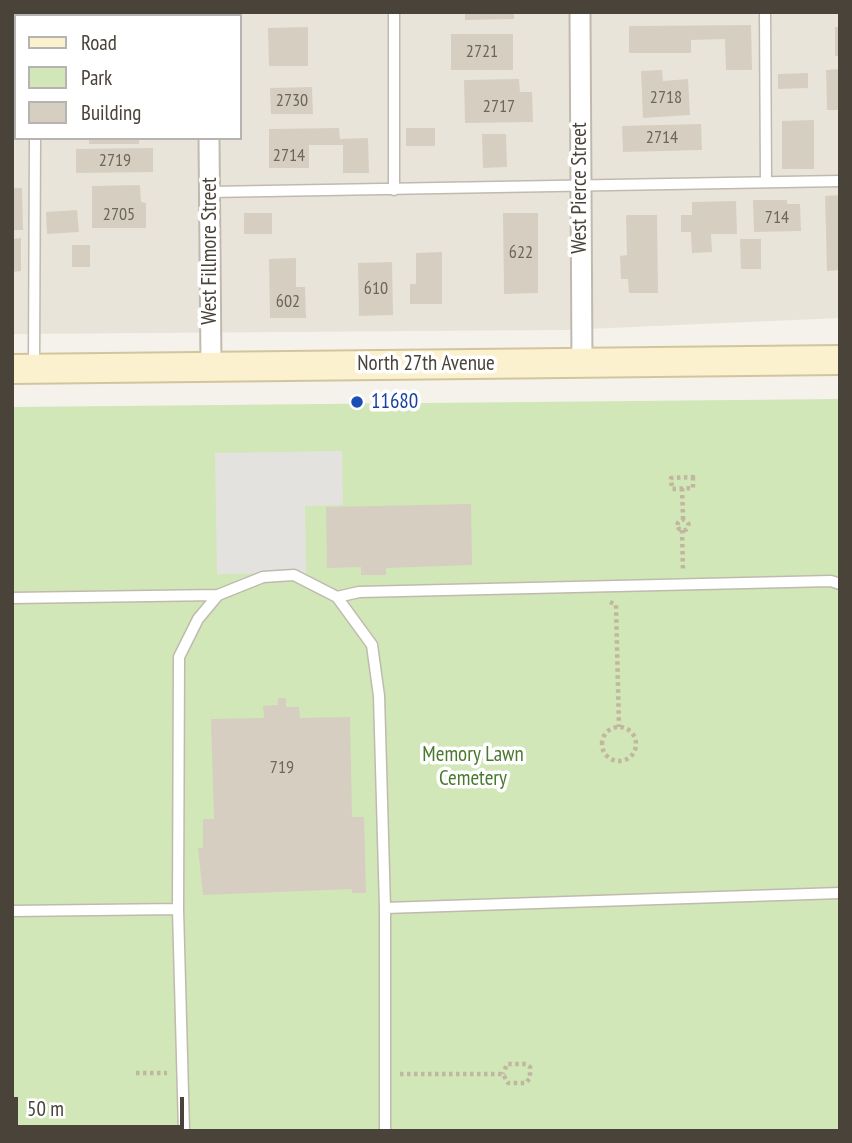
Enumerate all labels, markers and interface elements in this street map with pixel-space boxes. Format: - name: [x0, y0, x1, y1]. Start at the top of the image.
- legend: [14, 14, 242, 140]
- text: Road: [81, 29, 117, 56]
- house number: 2721: [466, 41, 498, 63]
- text: Park: [81, 64, 112, 91]
- house number: 2718: [650, 87, 682, 109]
- house number: 2730: [276, 90, 308, 112]
- house number: 2717: [483, 96, 515, 118]
- text: Building: [81, 99, 141, 126]
- street label: West Pierce Street: [567, 122, 593, 254]
- house number: 2714: [646, 127, 678, 149]
- house number: 2714: [273, 145, 305, 167]
- house number: 2719: [99, 150, 131, 172]
- street label: West Fillmore Street: [197, 177, 223, 325]
- house number: 2705: [103, 204, 135, 226]
- house number: 714: [765, 207, 789, 229]
- house number: 622: [509, 242, 533, 264]
- house number: 610: [364, 278, 388, 300]
- house number: 602: [276, 291, 300, 313]
- street label: North 27th Avenue: [357, 351, 495, 377]
- place label: 11680: [371, 389, 418, 415]
- marker: 11680: [349, 394, 365, 410]
- park label: Memory Lawn Cemetery: [422, 742, 524, 792]
- house number: 719: [270, 757, 294, 779]
- scale bar: [18, 1084, 187, 1128]
- text: 50 m: [27, 1095, 64, 1122]

